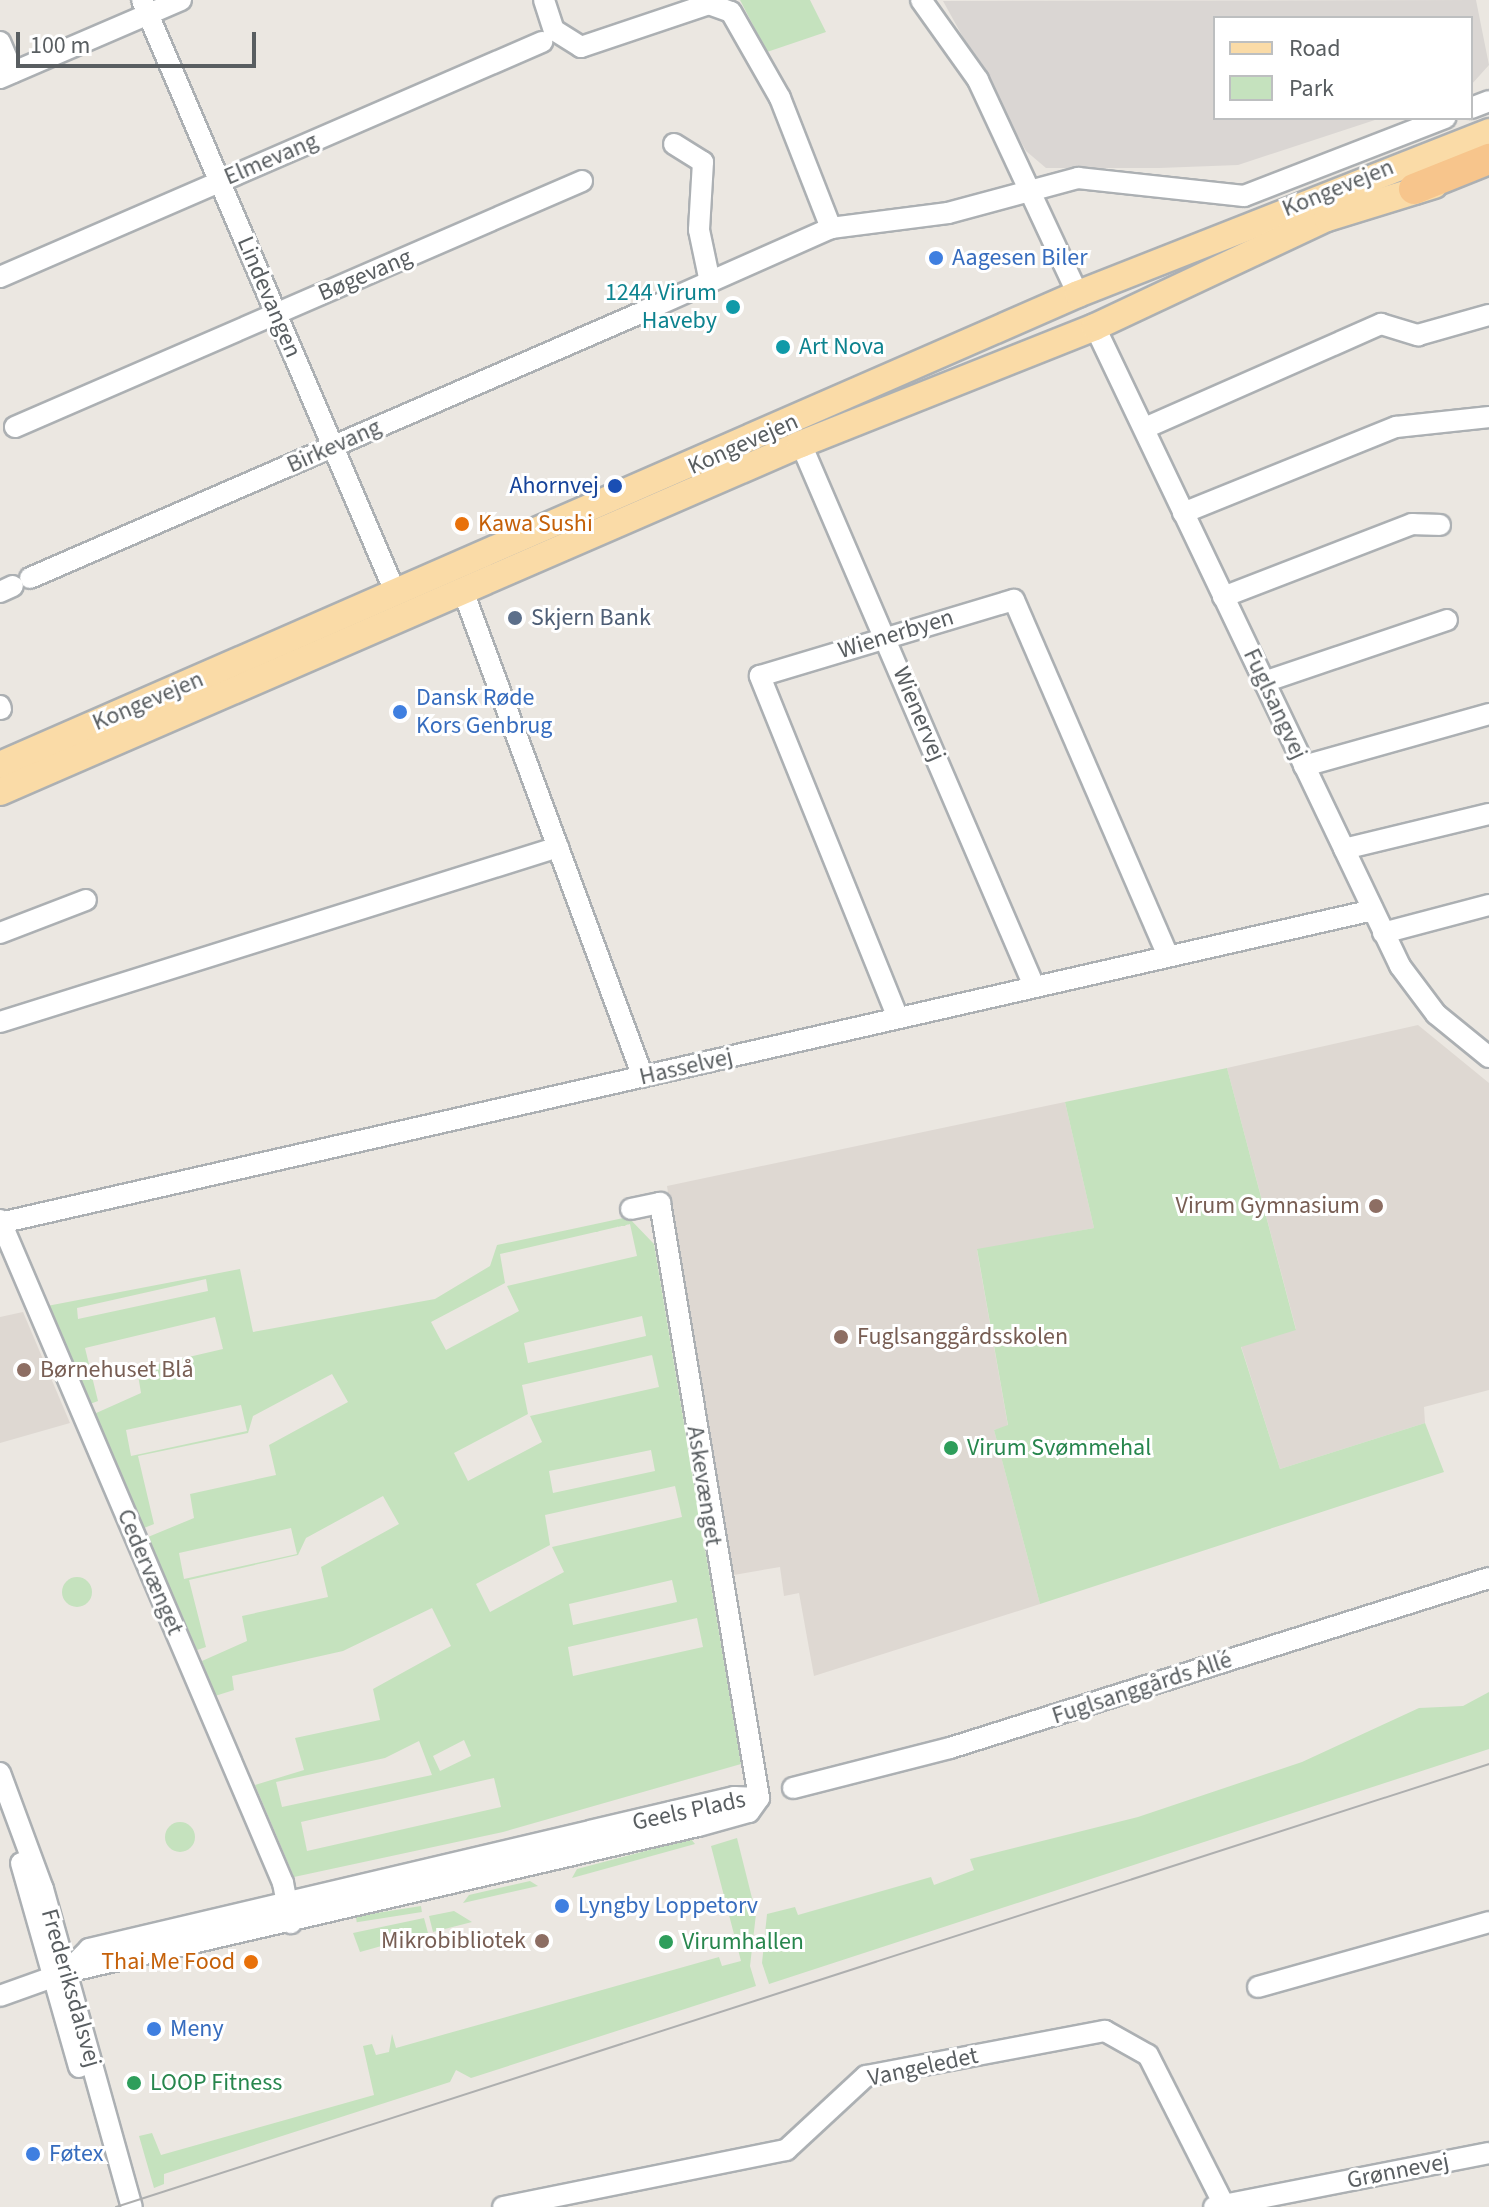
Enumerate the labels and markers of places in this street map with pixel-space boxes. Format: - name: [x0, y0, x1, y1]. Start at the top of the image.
- place label: Aagesen Biler: [952, 244, 1088, 272]
- marker: Aagesen Biler: [927, 249, 945, 267]
- place label: 1244 Virum Haveby: [605, 279, 717, 335]
- marker: 1244 Virum Haveby: [724, 298, 742, 316]
- place label: Art Nova: [799, 333, 885, 361]
- marker: Art Nova: [774, 338, 792, 356]
- place label: Ahornvej: [509, 472, 599, 500]
- marker: Ahornvej: [606, 477, 624, 495]
- place label: Kawa Sushi: [478, 510, 593, 538]
- marker: Kawa Sushi: [453, 515, 471, 533]
- place label: Skjern Bank: [531, 604, 651, 632]
- marker: Skjern Bank: [506, 609, 524, 627]
- place label: Dansk Røde Kors Genbrug: [416, 684, 552, 740]
- marker: Dansk Røde Kors Genbrug: [391, 703, 409, 721]
- place label: Virum Gymnasium: [1176, 1192, 1360, 1220]
- marker: Virum Gymnasium: [1367, 1197, 1385, 1215]
- place label: Fuglsanggårdsskolen: [857, 1323, 1068, 1351]
- marker: Fuglsanggårdsskolen: [832, 1328, 850, 1346]
- place label: Børnehuset Blå: [40, 1356, 194, 1384]
- marker: Børnehuset Blå: [15, 1361, 33, 1379]
- place label: Virum Svømmehal: [967, 1434, 1151, 1462]
- marker: Virum Svømmehal: [942, 1439, 960, 1457]
- place label: Lyngby Loppetorv: [578, 1892, 758, 1920]
- marker: Lyngby Loppetorv: [553, 1897, 571, 1915]
- place label: Mikrobibliotek: [381, 1927, 526, 1955]
- place label: Virumhallen: [682, 1928, 804, 1956]
- marker: Mikrobibliotek: [533, 1932, 551, 1950]
- marker: Virumhallen: [657, 1933, 675, 1951]
- place label: Thai Me Food: [101, 1948, 235, 1976]
- marker: Thai Me Food: [242, 1953, 260, 1971]
- place label: Meny: [170, 2015, 224, 2043]
- marker: Meny: [145, 2020, 163, 2038]
- place label: LOOP Fitness: [150, 2069, 282, 2097]
- marker: LOOP Fitness: [125, 2074, 143, 2092]
- place label: Føtex: [49, 2140, 103, 2168]
- marker: Føtex: [24, 2145, 42, 2163]

